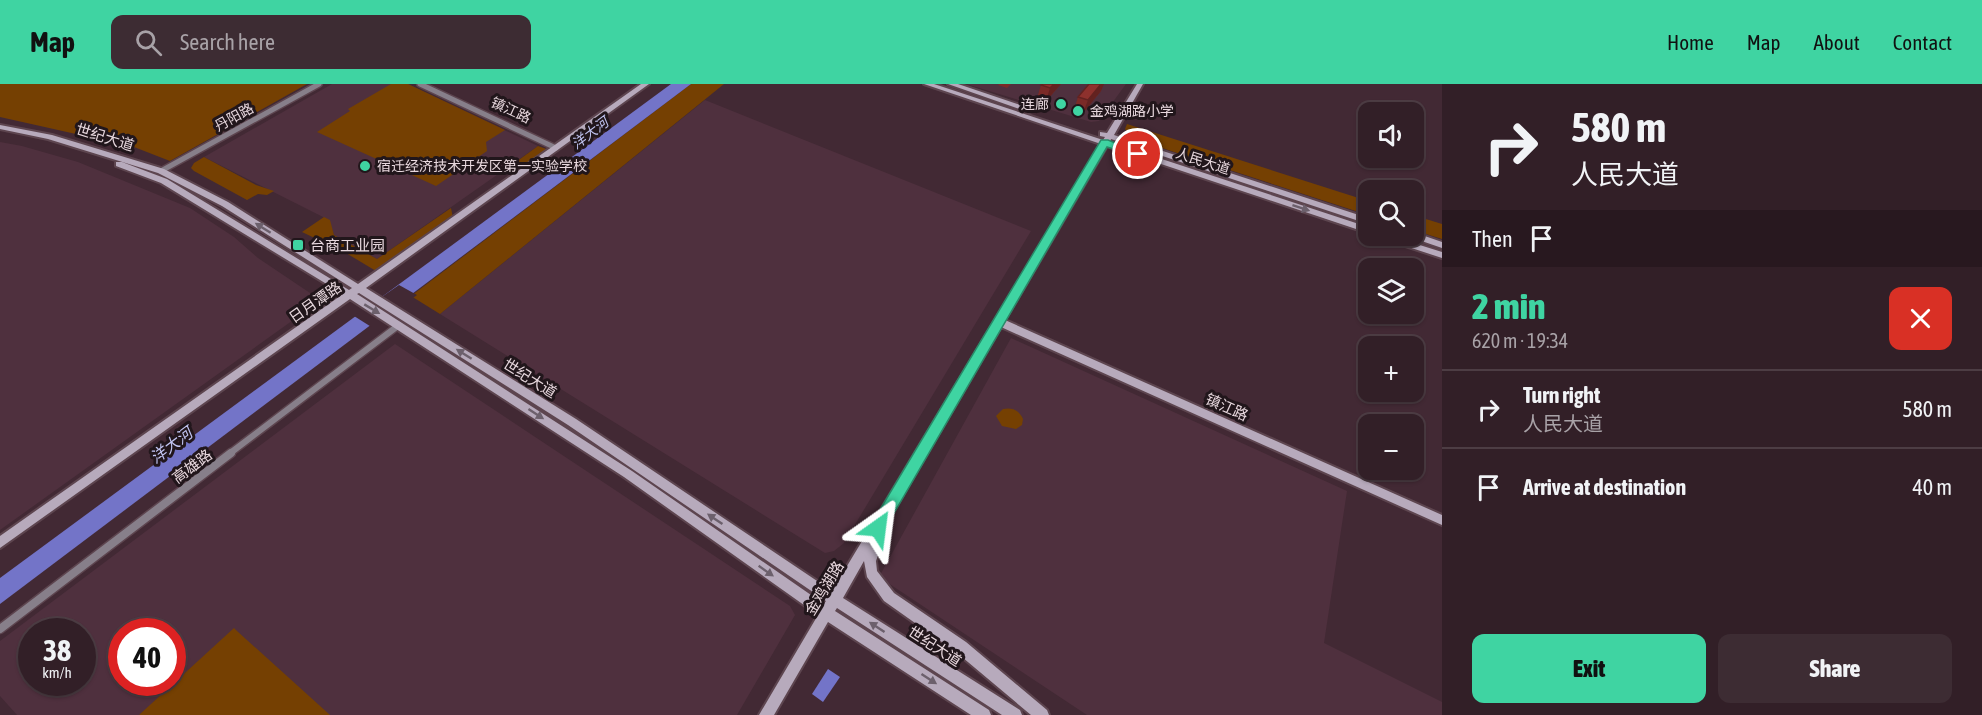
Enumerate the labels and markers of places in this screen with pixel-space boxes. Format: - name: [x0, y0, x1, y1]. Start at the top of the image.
- place label: 连廊: [1021, 96, 1049, 112]
- marker: 连廊: [1054, 97, 1068, 111]
- place label: 金鸡湖路小学: [1090, 103, 1174, 119]
- marker: 金鸡湖路小学: [1071, 104, 1085, 118]
- pin: [1112, 128, 1163, 179]
- place label: 宿迁经济技术开发区第一实验学校: [377, 158, 587, 174]
- marker: 宿迁经济技术开发区第一实验学校: [358, 159, 372, 173]
- place label: 台商工业园: [310, 237, 385, 254]
- marker: 台商工业园: [291, 238, 305, 252]

